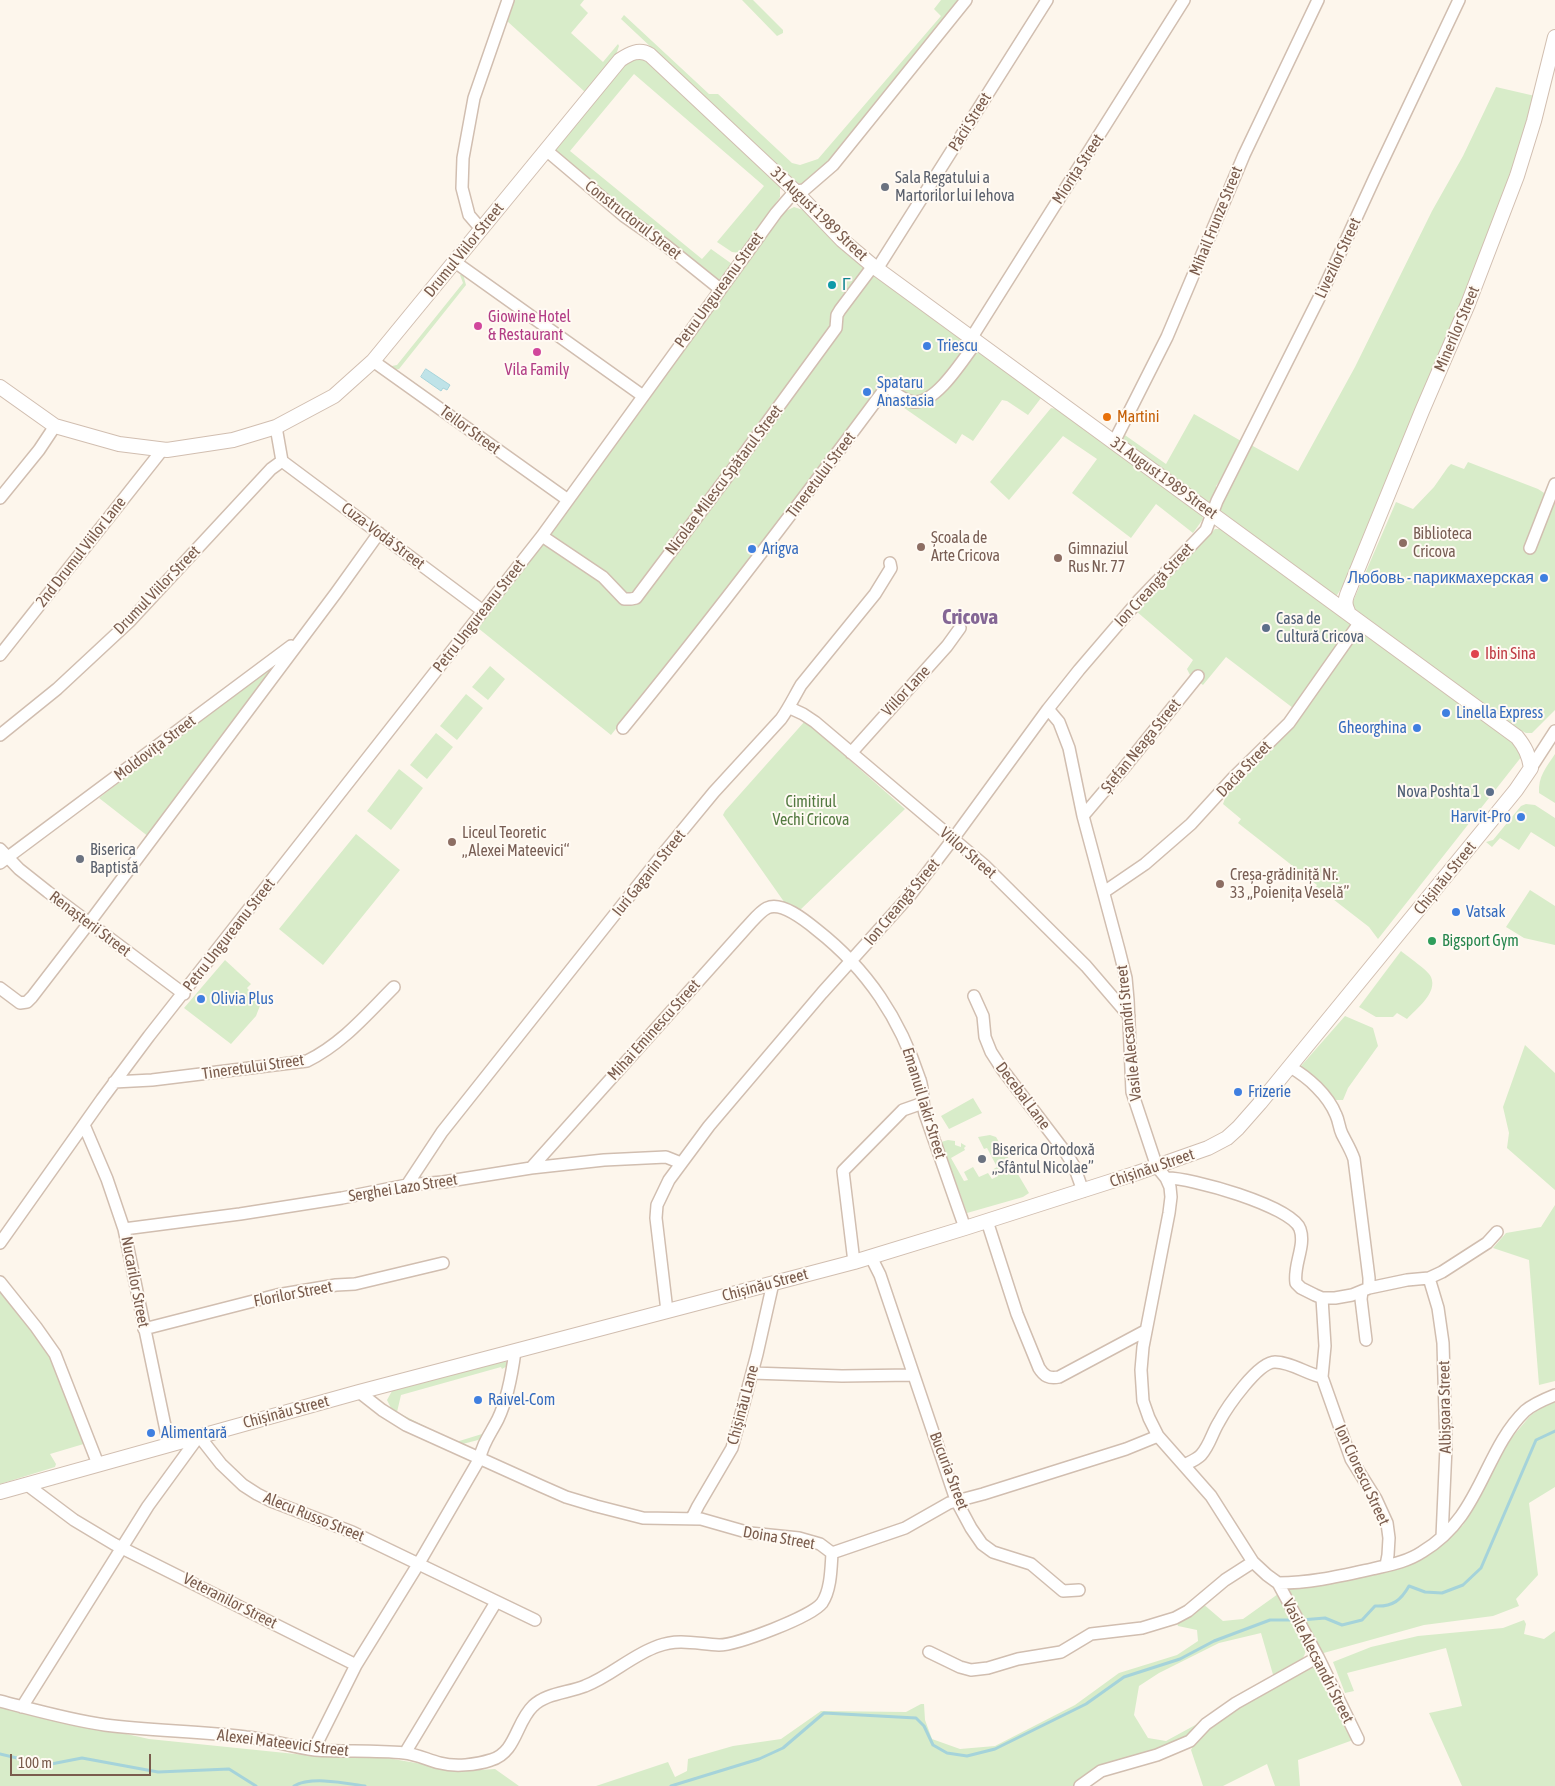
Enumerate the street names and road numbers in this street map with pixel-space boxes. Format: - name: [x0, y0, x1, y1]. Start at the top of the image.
- street label: Păcii Street: [944, 89, 996, 155]
- street label: Miorița Street: [1048, 130, 1108, 208]
- street label: 31 August 1989 Street: [767, 163, 871, 265]
- street label: Mihail Frunze Street: [1185, 164, 1247, 278]
- street label: Constructorul Street: [581, 176, 685, 264]
- street label: Drumul Viilor Street: [420, 199, 508, 301]
- street label: Livezilor Street: [1311, 215, 1365, 301]
- street label: Petru Ungureanu Street: [671, 228, 767, 352]
- street label: Minerilor Street: [1430, 283, 1484, 375]
- street label: Teilor Street: [436, 401, 504, 459]
- street label: Nicolae Milescu Spătarul Street: [661, 401, 787, 559]
- street label: Tineretului Street: [782, 428, 860, 522]
- street label: 31 August 1989 Street: [1107, 433, 1221, 523]
- street label: 2nd Drumul Viilor Lane: [32, 493, 130, 611]
- street label: Cuza-Vodă Street: [338, 498, 428, 574]
- street label: Ion Creangă Street: [1110, 539, 1198, 631]
- street label: Drumul Viilor Street: [110, 542, 204, 638]
- street label: Petru Ungureanu Street: [429, 556, 529, 676]
- street label: Viilor Lane: [878, 662, 934, 720]
- street label: Ștefan Neaga Street: [1097, 695, 1185, 797]
- street label: Moldovița Street: [111, 711, 199, 785]
- street label: Dacia Street: [1213, 737, 1275, 801]
- street label: Viilor Street: [936, 823, 1000, 883]
- street label: Iuri Gagarin Street: [608, 826, 690, 920]
- street label: Chișinău Street: [1410, 838, 1480, 918]
- street label: Ion Creangă Street: [860, 855, 944, 949]
- street label: Petru Ungureanu Street: [179, 875, 279, 995]
- street label: Renașterii Street: [45, 887, 135, 961]
- street label: Vasile Alecsandri Street: [1112, 964, 1146, 1102]
- street label: Mihai Eminescu Street: [604, 976, 704, 1084]
- street label: Emanuil Iakir Street: [898, 1045, 950, 1161]
- street label: Tineretului Street: [201, 1050, 305, 1084]
- street label: Decebal Lane: [991, 1059, 1055, 1133]
- street label: Chișinău Street: [1107, 1145, 1197, 1191]
- street label: Serghei Lazo Street: [347, 1170, 459, 1206]
- street label: Nucarilor Street: [117, 1235, 153, 1329]
- street label: Chișinău Street: [720, 1264, 810, 1306]
- street label: Florilor Street: [252, 1277, 334, 1311]
- street label: Albișoara Street: [1435, 1360, 1455, 1454]
- street label: Chişinău Lane: [723, 1363, 763, 1447]
- street label: Chișinău Street: [241, 1391, 331, 1433]
- street label: Ion Ciorescu Street: [1330, 1422, 1394, 1528]
- street label: Bucuria Street: [925, 1429, 973, 1513]
- street label: Alecu Russo Street: [261, 1488, 367, 1546]
- street label: Doina Street: [742, 1522, 816, 1554]
- street label: Veteranilor Street: [180, 1569, 280, 1633]
- street label: Vasile Alecsandri Street: [1278, 1596, 1358, 1726]
- street label: Alexei Mateevici Street: [216, 1725, 350, 1761]

